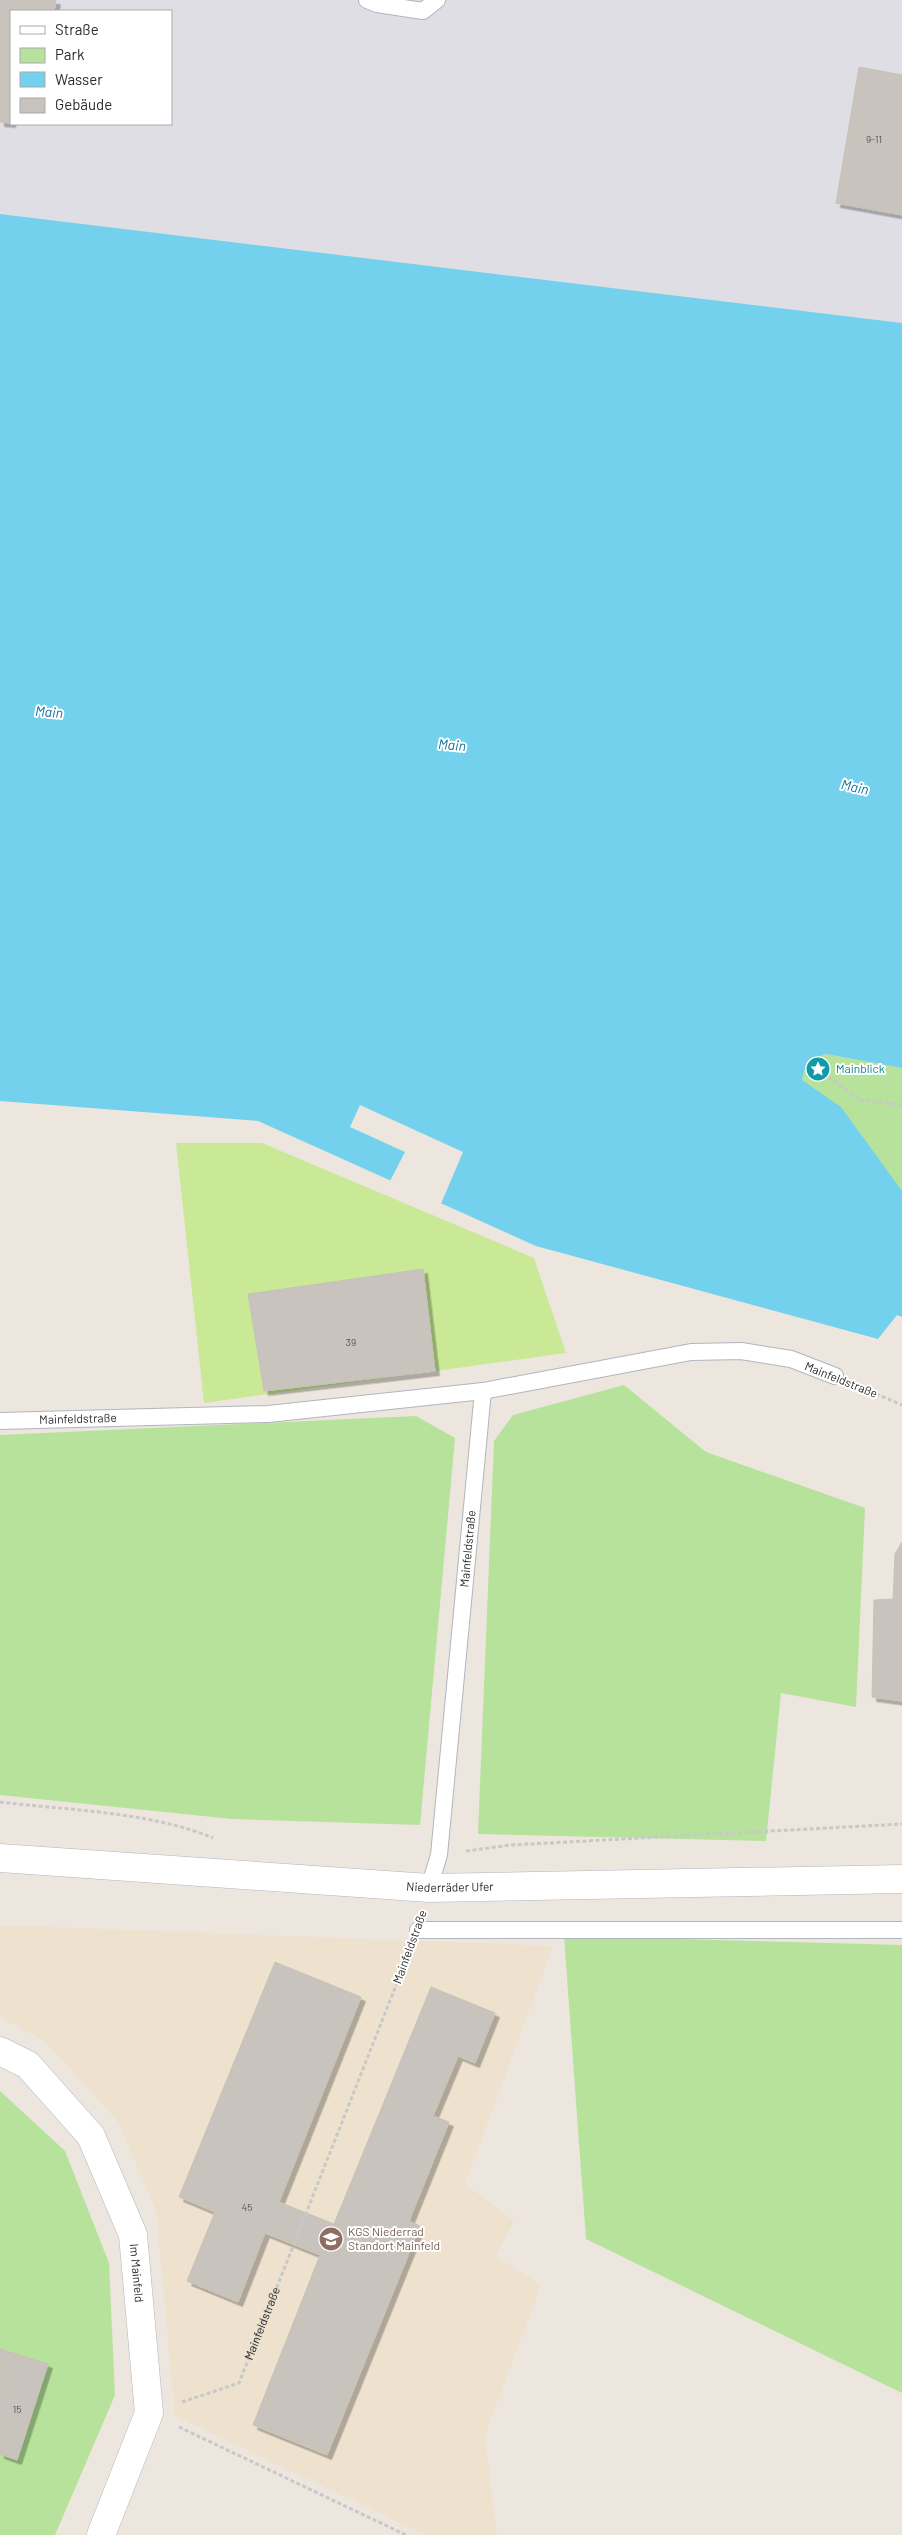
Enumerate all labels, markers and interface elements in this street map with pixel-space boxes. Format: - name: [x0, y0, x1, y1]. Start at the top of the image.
- legend: [10, 10, 172, 125]
- text: Straße: [55, 20, 99, 38]
- text: Park: [55, 45, 85, 63]
- text: Wasser: [55, 70, 103, 88]
- text: Gebäude: [55, 95, 112, 113]
- house number: 9-11: [866, 133, 882, 145]
- water label: Main: [34, 702, 64, 721]
- water label: Main: [437, 735, 467, 754]
- water label: Main: [840, 775, 871, 798]
- place icon: Mainblick: [805, 1056, 831, 1082]
- place label: Mainblick: [836, 1061, 885, 1075]
- house number: 39: [346, 1336, 356, 1348]
- street label: Mainfeldstraße: [803, 1358, 880, 1400]
- street label: Mainfeldstraße: [39, 1410, 117, 1426]
- street label: Mainfeldstraße: [456, 1510, 478, 1588]
- street label: Niederräder Ufer: [406, 1878, 494, 1894]
- street label: Mainfeldstraße: [389, 1908, 429, 1985]
- house number: 45: [242, 2201, 252, 2213]
- place label: KGS Niederrad Standort Mainfeld: [348, 2224, 440, 2252]
- school or university icon: KGS Niederrad Standort Mainfeld: [318, 2226, 344, 2252]
- street label: Im Mainfeld: [128, 2243, 147, 2303]
- street label: Mainfeldstraße: [241, 2285, 282, 2362]
- house number: 15: [13, 2403, 21, 2415]

